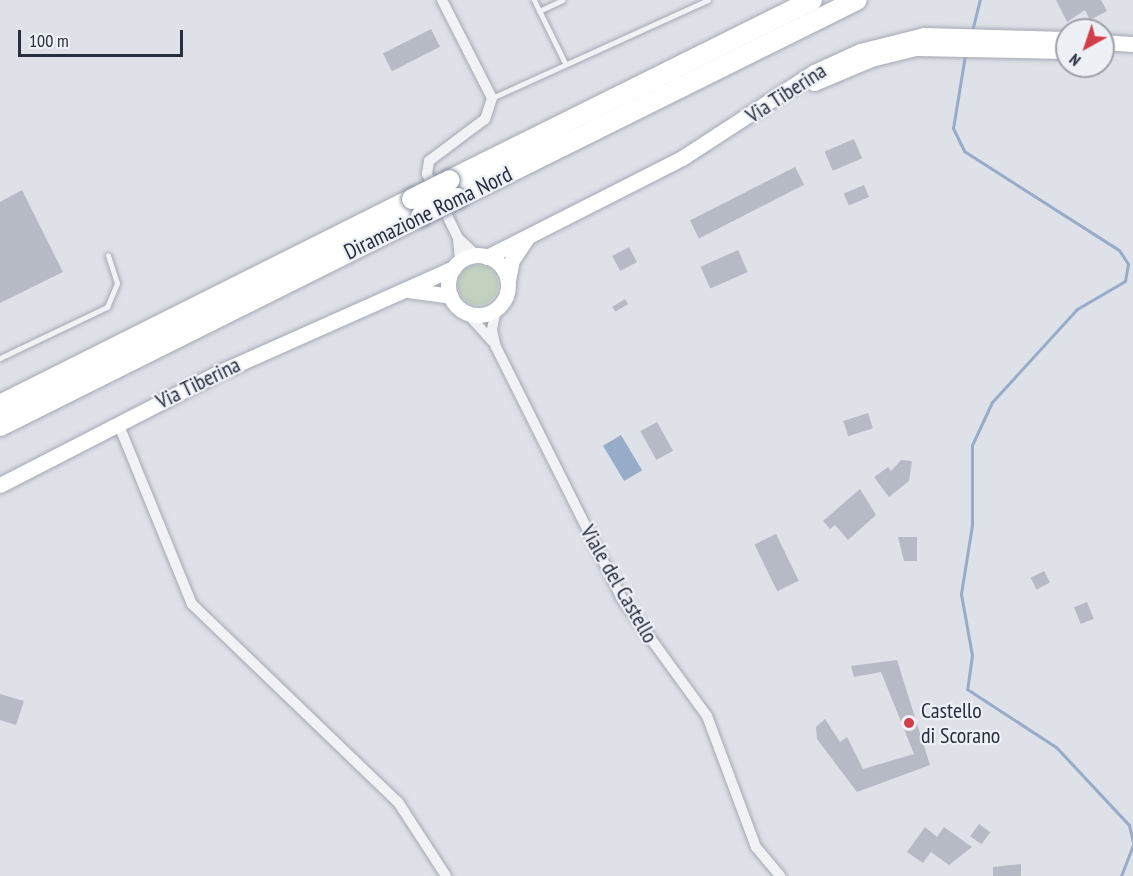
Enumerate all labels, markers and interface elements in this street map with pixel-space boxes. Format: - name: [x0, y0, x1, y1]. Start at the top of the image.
- scale bar: [21, 18, 186, 56]
- north arrow: [1055, 18, 1115, 78]
- text: 100 m: [29, 29, 69, 52]
- text: N: [1065, 50, 1084, 71]
- street label: Via Tiberina: [741, 57, 831, 129]
- street label: Diramazione Roma Nord: [340, 161, 516, 265]
- street label: Via Tiberina: [151, 351, 245, 415]
- street label: Viale del Castello: [575, 520, 663, 648]
- place label: Castello di Scorano: [921, 697, 1000, 748]
- marker: Castello di Scorano: [902, 716, 916, 730]

